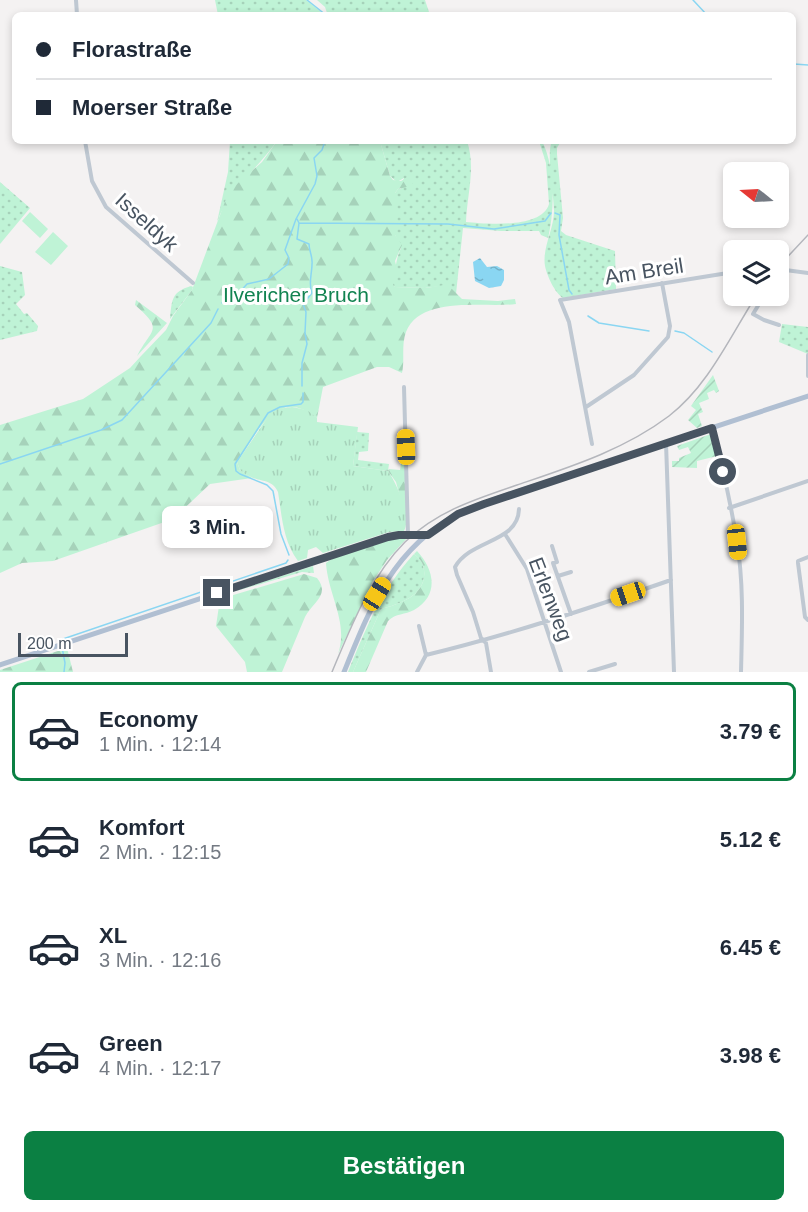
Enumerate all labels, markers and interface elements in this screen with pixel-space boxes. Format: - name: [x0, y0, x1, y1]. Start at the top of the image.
- text: Florastraße: [72, 37, 192, 62]
- text: Moerser Straße: [72, 95, 232, 120]
- north arrow: [723, 162, 789, 228]
- map controls: [723, 162, 789, 306]
- street label: Isseldyk: [111, 188, 183, 256]
- button: layers: [723, 240, 789, 306]
- street label: Am Breil: [603, 253, 685, 289]
- park label: Ilvericher Bruch: [223, 283, 369, 306]
- car: [396, 429, 416, 465]
- route start: [709, 458, 736, 485]
- callout: 3 Min.: [162, 506, 272, 548]
- text: 3 Min.: [189, 516, 246, 538]
- car: [726, 523, 748, 561]
- street label: Erlenweg: [525, 554, 577, 644]
- car: [360, 574, 394, 614]
- route end: [203, 579, 230, 606]
- car: [608, 580, 648, 608]
- scale bar: [18, 630, 128, 658]
- text: 200 m: [27, 635, 71, 652]
- icon: car: [27, 705, 81, 759]
- text: Economy: [99, 707, 198, 732]
- text: 3.79 €: [720, 719, 781, 744]
- text: 1 Min. · 12:14: [99, 733, 221, 755]
- icon: car: [27, 813, 81, 867]
- text: Komfort: [99, 815, 185, 840]
- text: 5.12 €: [720, 827, 781, 852]
- text: 2 Min. · 12:15: [99, 841, 221, 863]
- icon: car: [27, 921, 81, 975]
- text: XL: [99, 923, 127, 948]
- text: 6.45 €: [720, 935, 781, 960]
- text: 3 Min. · 12:16: [99, 949, 221, 971]
- icon: car: [27, 1029, 81, 1083]
- text: Green: [99, 1031, 163, 1056]
- text: 3.98 €: [720, 1043, 781, 1068]
- text: 4 Min. · 12:17: [99, 1057, 221, 1079]
- button: Bestätigen: [24, 1131, 784, 1200]

